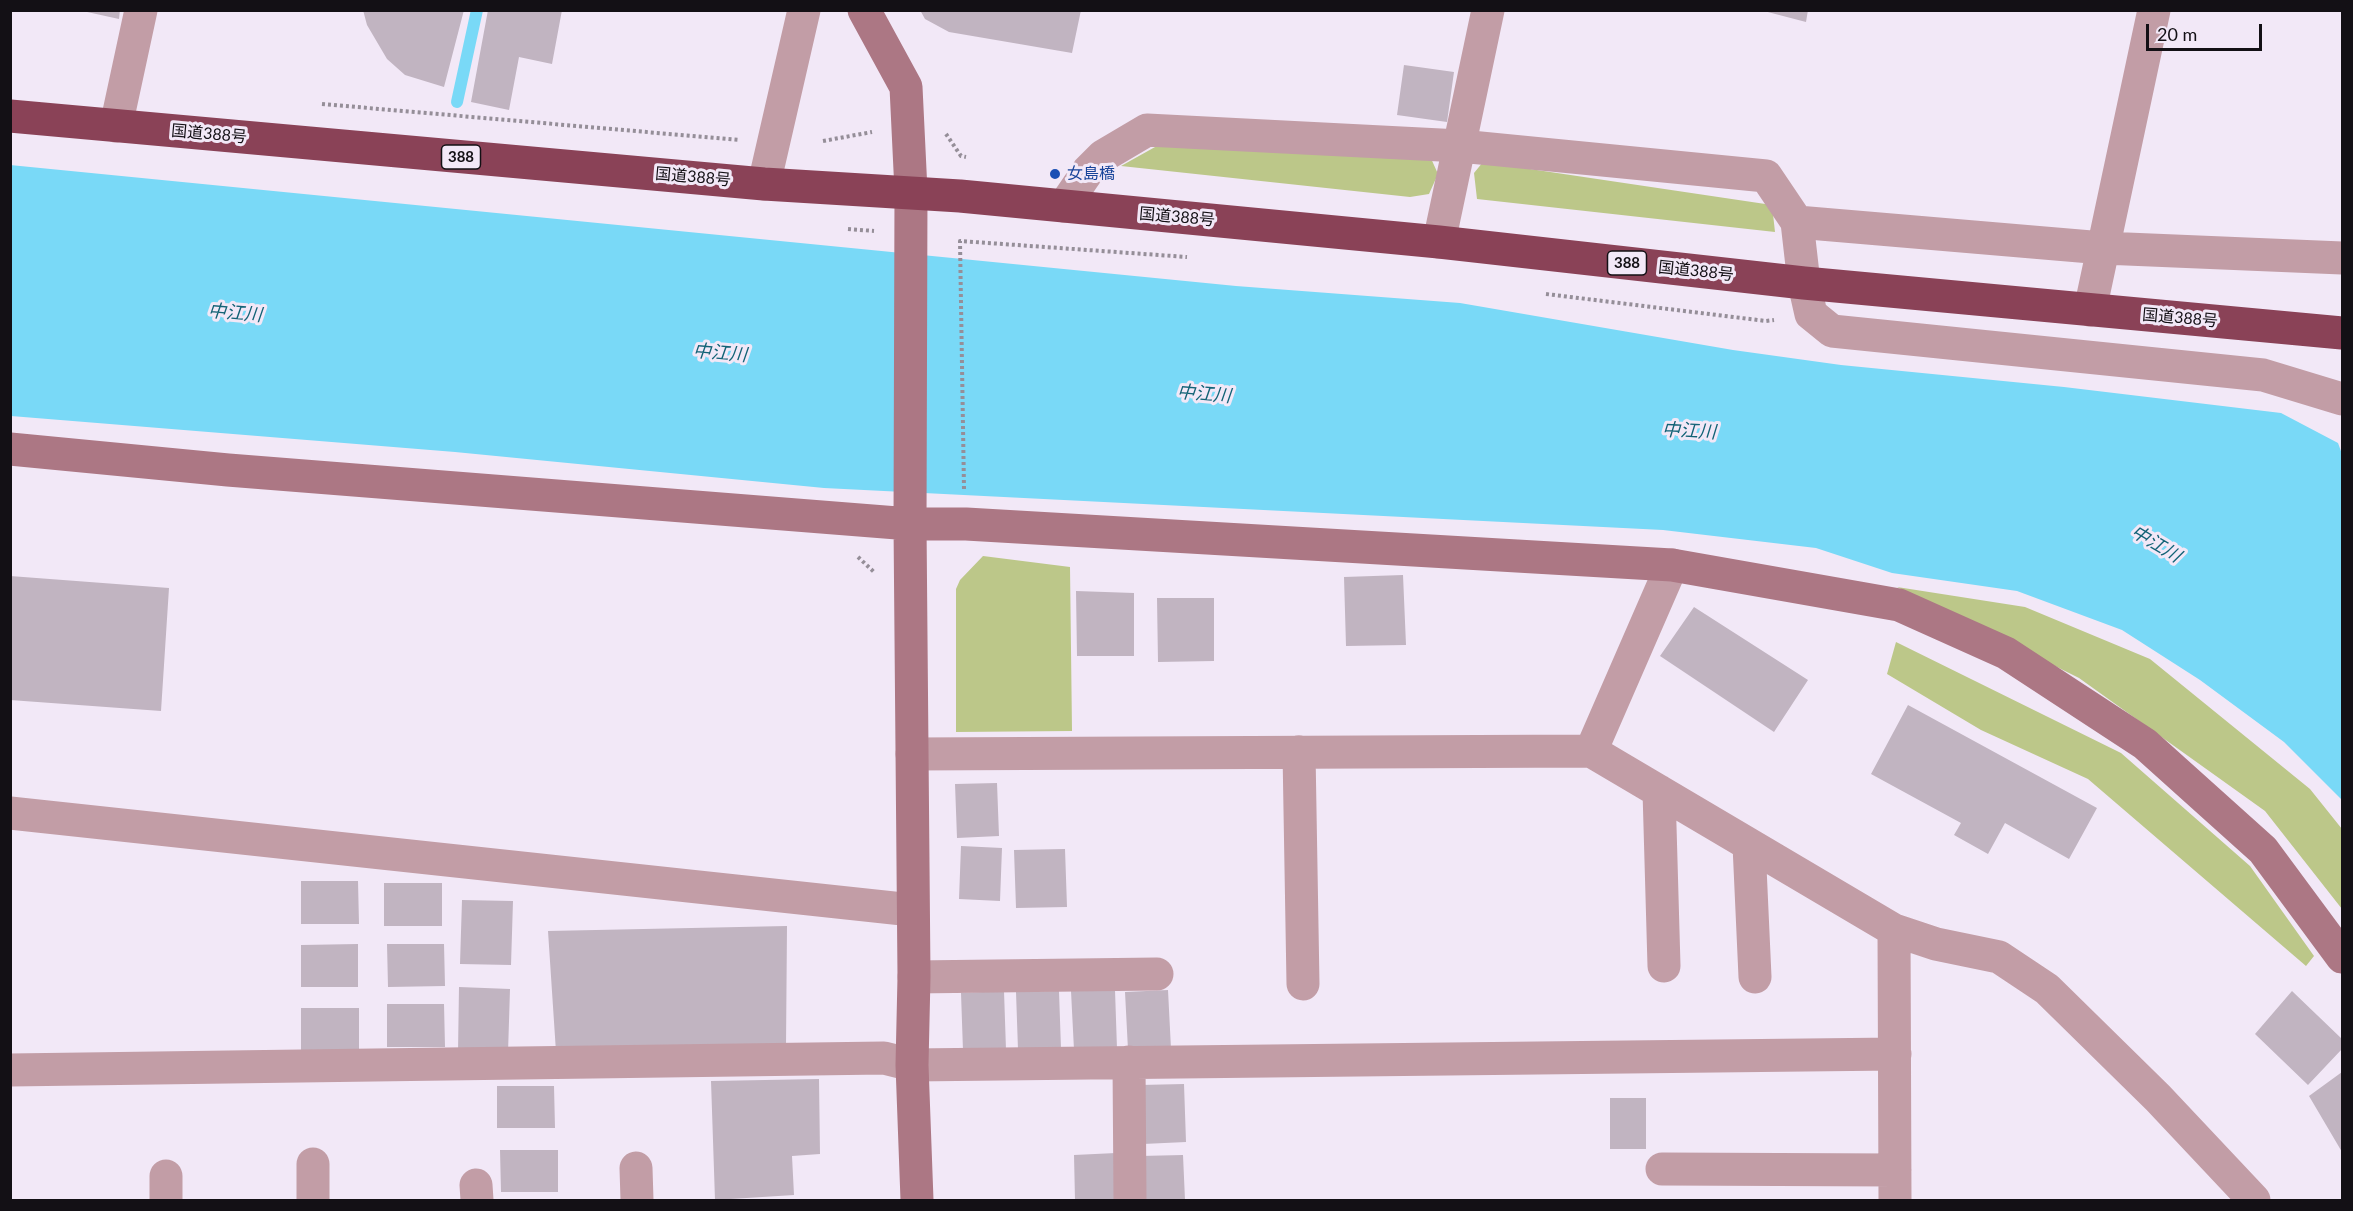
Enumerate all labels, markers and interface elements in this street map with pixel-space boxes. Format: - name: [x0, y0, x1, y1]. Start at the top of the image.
- scale bar: [2149, 12, 2264, 50]
- text: 20 m: [2157, 23, 2197, 45]
- street label: 国道388号: [170, 121, 248, 147]
- road number: 388: [442, 145, 480, 169]
- street label: 国道388号: [654, 164, 732, 190]
- place label: 女島橋: [1067, 164, 1115, 184]
- marker: 女島橋: [1048, 167, 1062, 181]
- street label: 国道388号: [1138, 204, 1216, 230]
- road number: 388: [1608, 251, 1646, 275]
- street label: 国道388号: [1657, 257, 1735, 285]
- water label: 中江川: [207, 300, 263, 326]
- street label: 国道388号: [2141, 305, 2219, 331]
- water label: 中江川: [692, 340, 748, 366]
- water label: 中江川: [1176, 381, 1232, 407]
- water label: 中江川: [1661, 419, 1717, 443]
- water label: 中江川: [2127, 521, 2185, 567]

